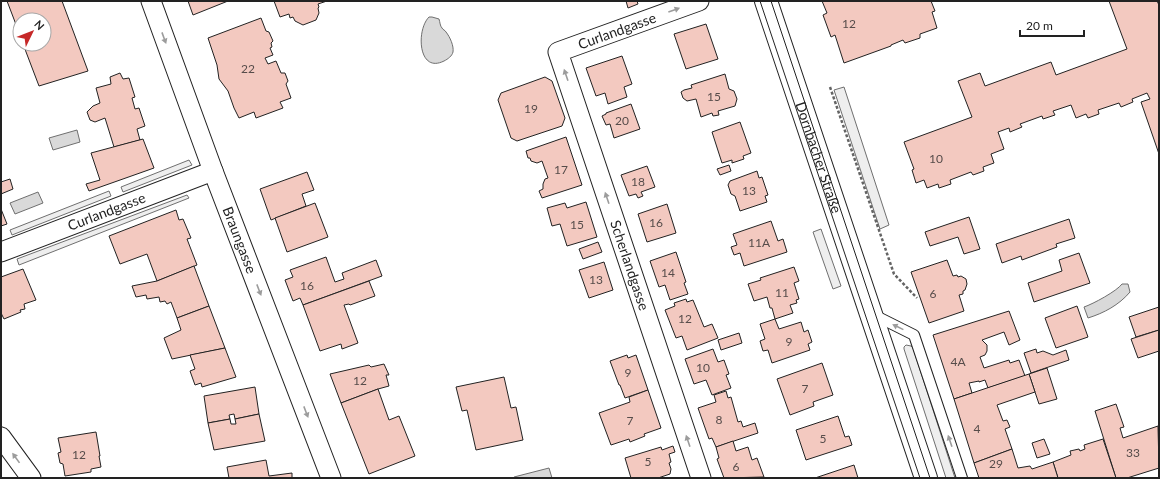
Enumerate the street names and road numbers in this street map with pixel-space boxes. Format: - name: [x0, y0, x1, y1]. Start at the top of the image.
- street label: Curlandgasse: [575, 9, 658, 53]
- street label: Dornbacher Straße: [792, 99, 846, 215]
- street label: Curlandgasse: [65, 189, 148, 234]
- street label: Braungasse: [219, 204, 261, 276]
- street label: Scherlandgasse: [607, 218, 653, 313]

